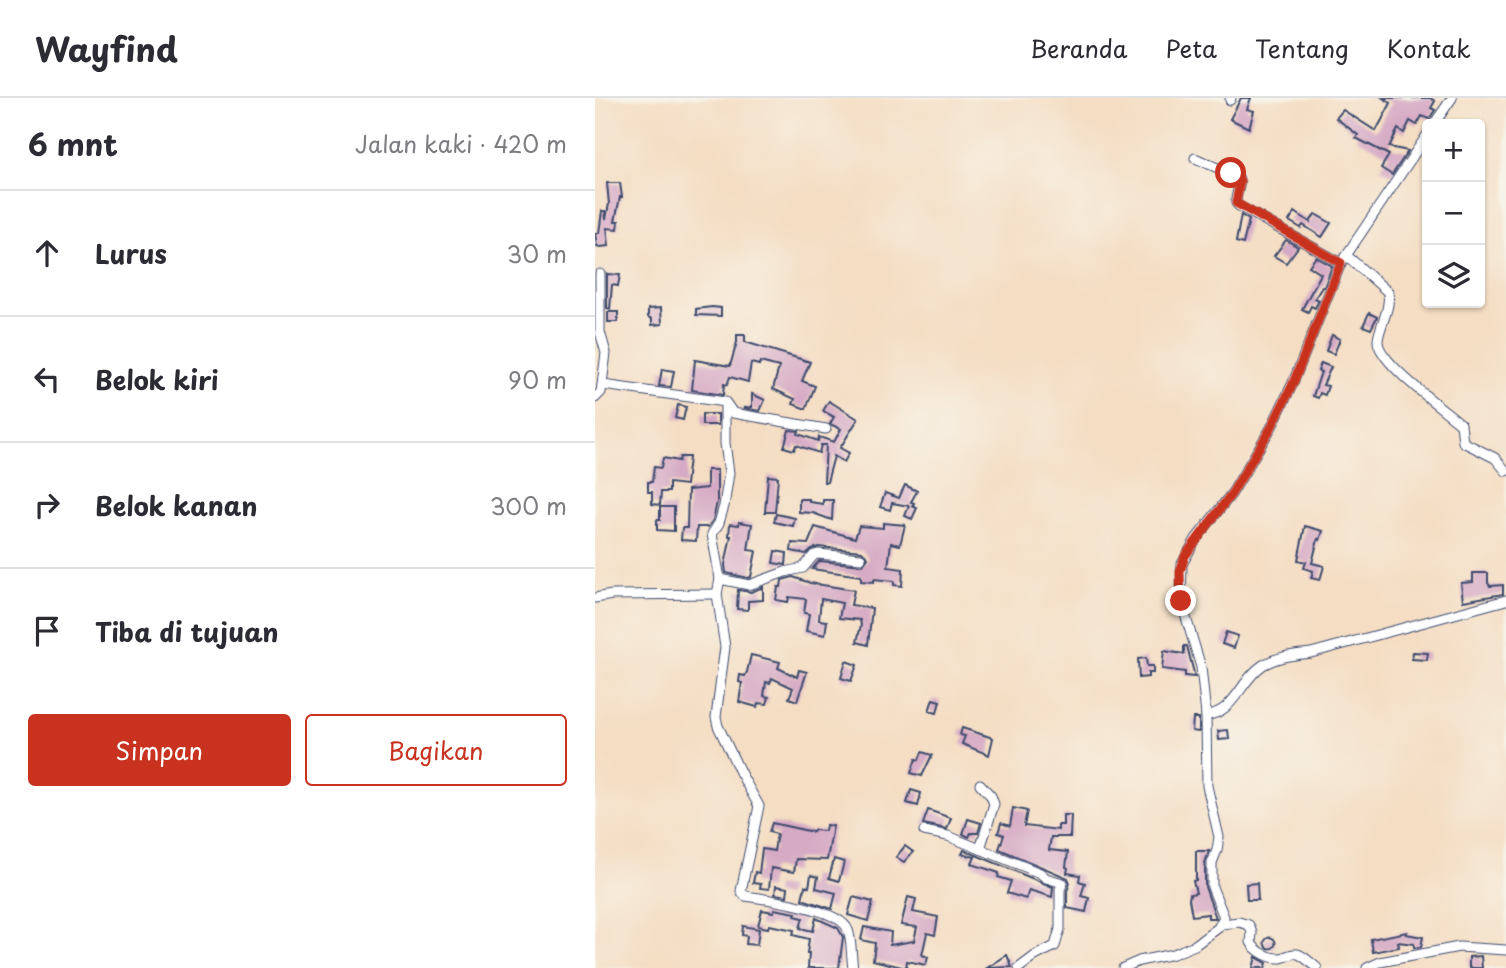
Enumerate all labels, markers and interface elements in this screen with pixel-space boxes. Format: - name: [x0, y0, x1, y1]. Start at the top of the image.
- text: Wayfind: [35, 23, 178, 73]
- text: Beranda: [1030, 30, 1127, 66]
- text: Peta: [1165, 30, 1217, 66]
- text: Tentang: [1255, 30, 1349, 66]
- text: Kontak: [1387, 30, 1471, 66]
- map controls: [1422, 119, 1485, 308]
- button: +: [1422, 119, 1485, 182]
- text: 6 mnt: [28, 121, 118, 166]
- text: Jalan kaki · 420 m: [355, 126, 567, 161]
- route start: [1215, 157, 1246, 188]
- button: −: [1422, 182, 1485, 245]
- icon: ahead: [28, 234, 66, 272]
- text: Lurus: [95, 234, 167, 273]
- text: 30 m: [506, 236, 567, 271]
- button: layers: [1422, 245, 1485, 308]
- icon: left: [28, 360, 66, 398]
- text: Belok kiri: [95, 360, 218, 399]
- text: 90 m: [508, 362, 567, 397]
- icon: right: [28, 486, 66, 524]
- text: Belok kanan: [95, 486, 257, 525]
- text: 300 m: [490, 488, 567, 523]
- route end: [1165, 585, 1196, 616]
- icon: arrive: [28, 612, 66, 650]
- text: Tiba di tujuan: [95, 612, 279, 651]
- button: Simpan: [28, 714, 291, 786]
- button: Bagikan: [305, 714, 567, 786]

